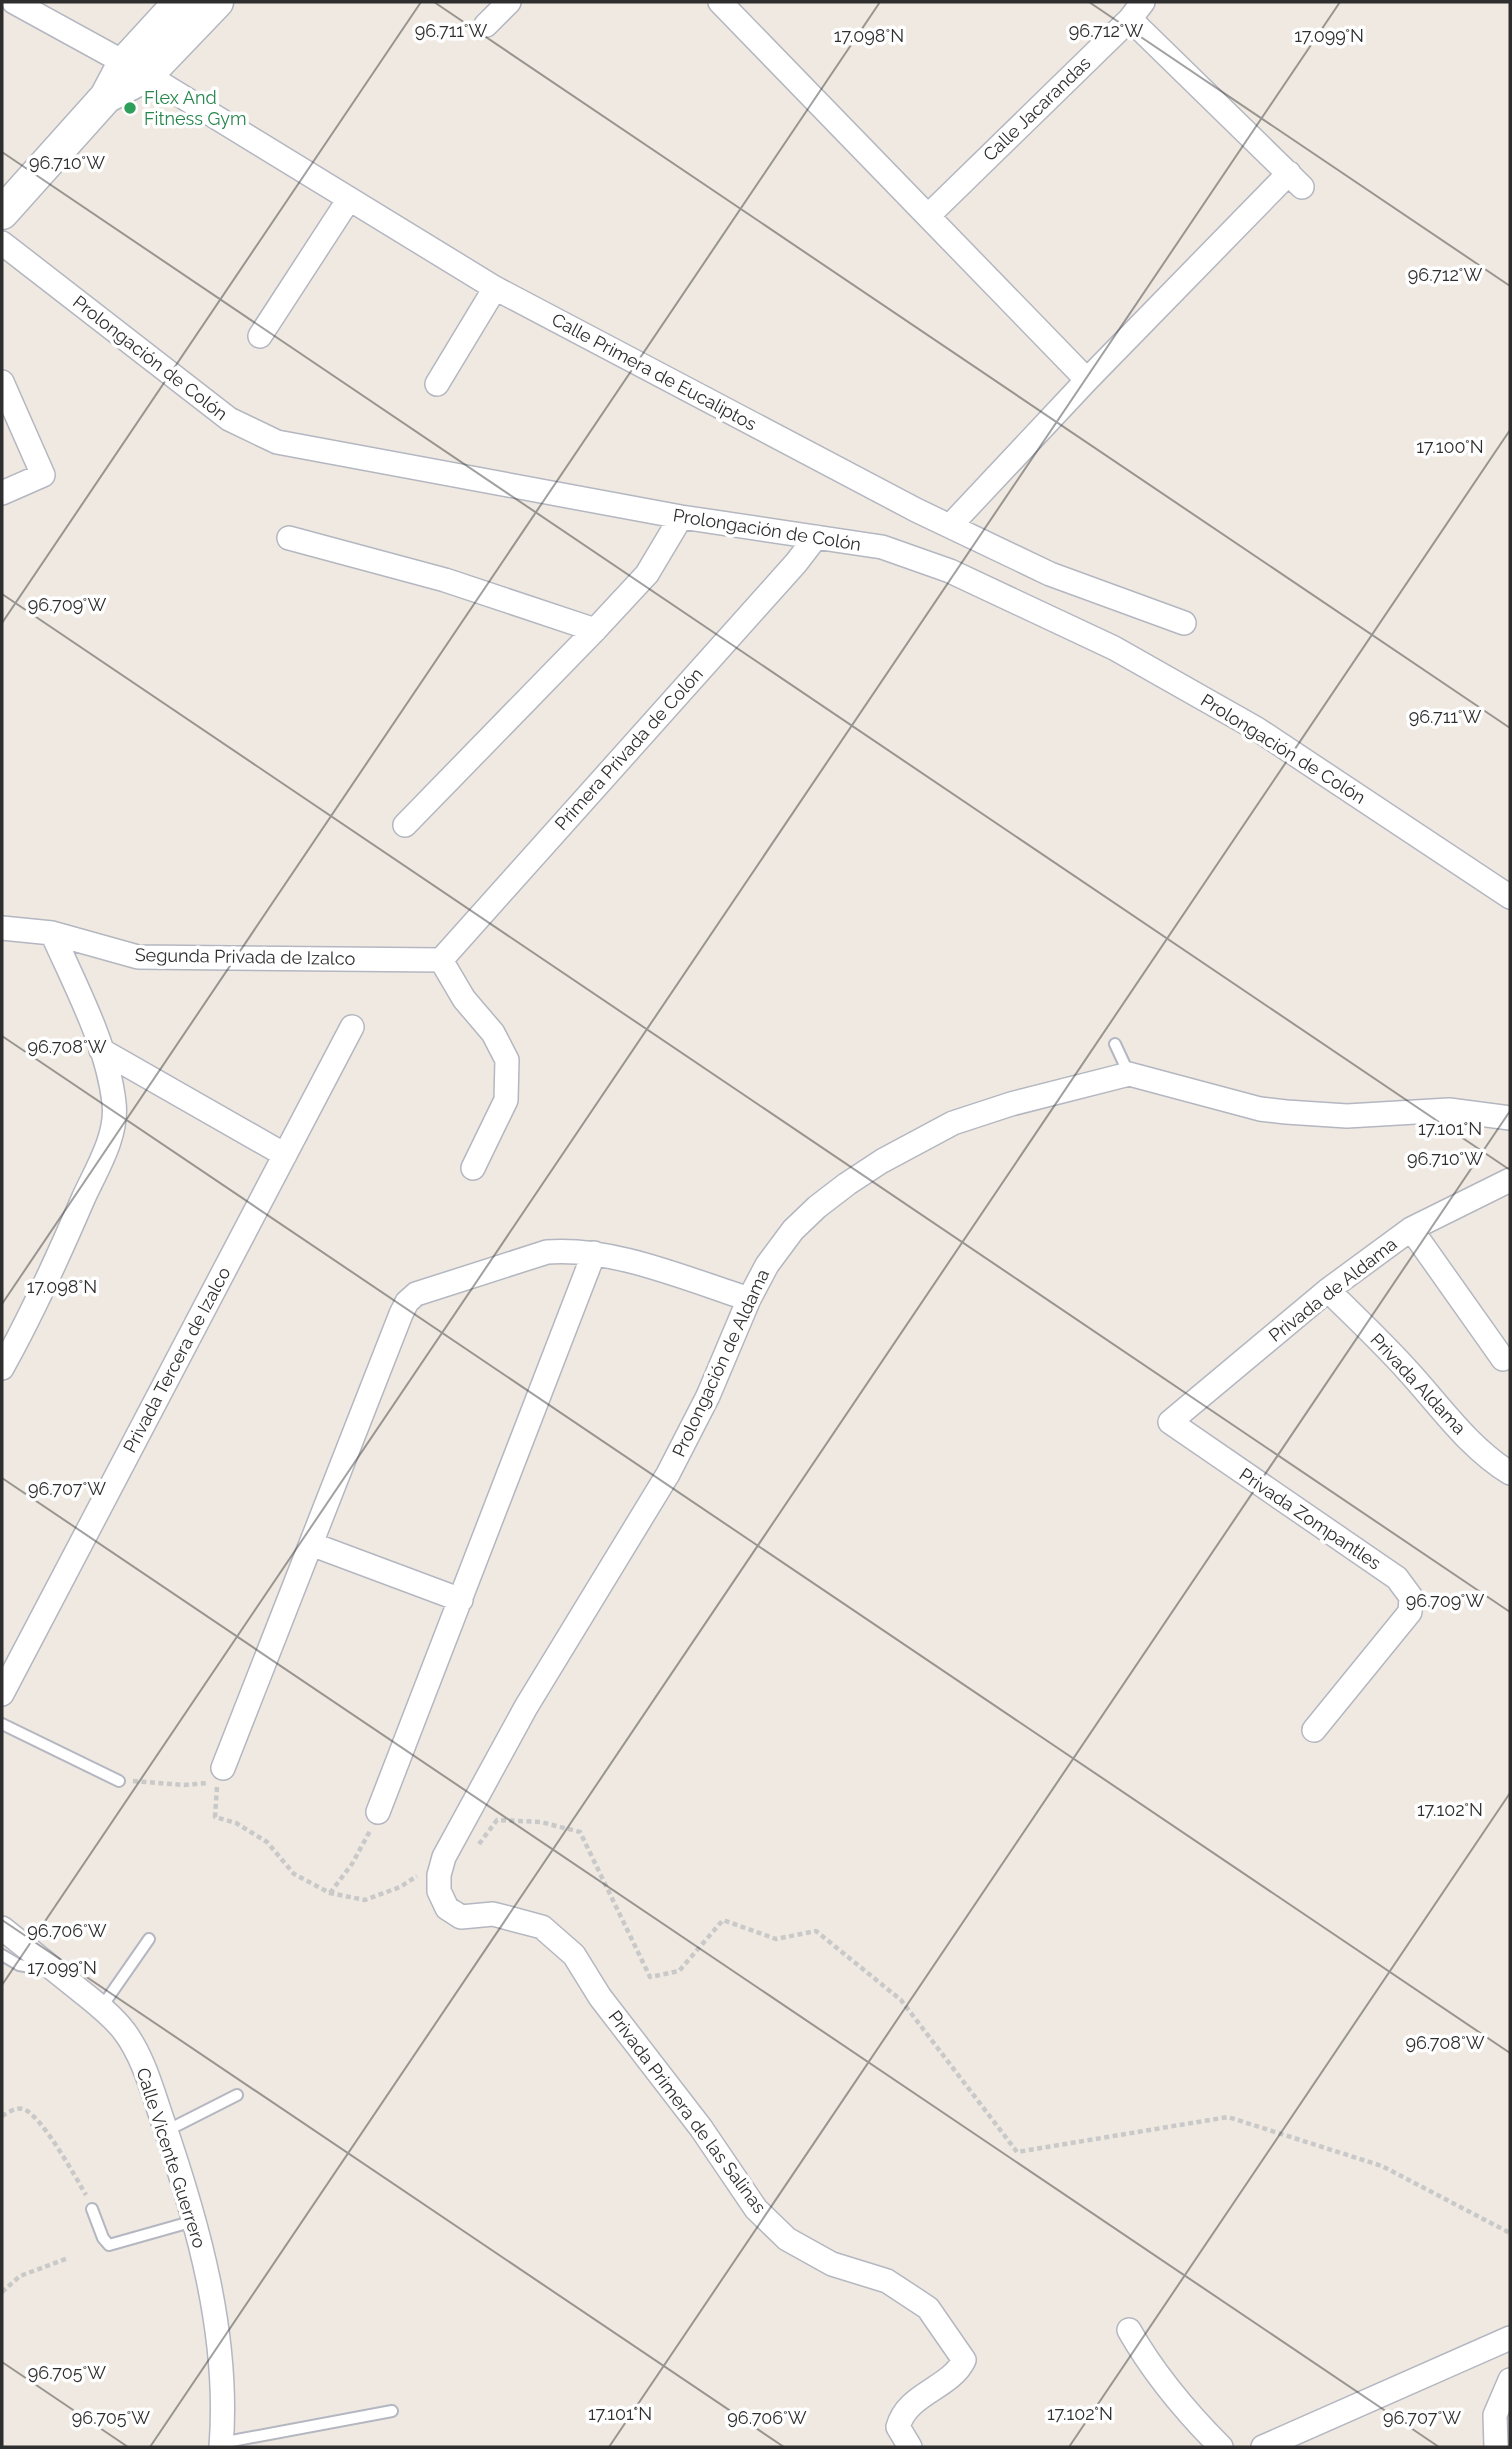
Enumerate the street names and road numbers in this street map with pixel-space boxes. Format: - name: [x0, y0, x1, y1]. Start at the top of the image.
- street label: Calle Jacarandas: [979, 52, 1095, 165]
- street label: Prolongación de Colón: [69, 291, 232, 424]
- street label: Calle Primera de Eucaliptos: [548, 309, 760, 435]
- street label: Prolongación de Colón: [672, 504, 863, 555]
- street label: Primera Privada de Colón: [550, 663, 707, 834]
- street label: Prolongación de Colón: [1197, 689, 1369, 808]
- street label: Segunda Privada de Izalco: [135, 944, 356, 969]
- street label: Privada de Aldama: [1265, 1233, 1401, 1346]
- street label: Privada Tercera de Izalco: [119, 1263, 235, 1456]
- street label: Prolongación de Aldama: [668, 1266, 773, 1460]
- street label: Privada Aldama: [1366, 1329, 1470, 1438]
- street label: Privada Zompantles: [1236, 1463, 1385, 1574]
- street label: Privada Primera de las Salinas: [604, 2006, 771, 2217]
- street label: Calle Vicente Guerrero: [132, 2065, 211, 2251]

